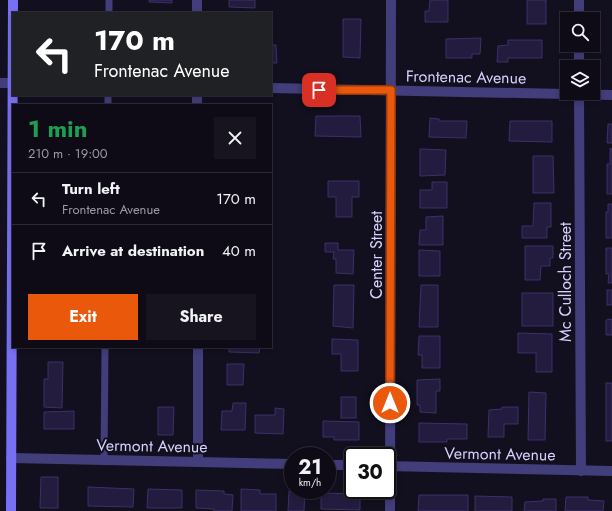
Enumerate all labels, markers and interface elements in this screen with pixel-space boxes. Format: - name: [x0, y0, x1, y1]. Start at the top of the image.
- map controls: [560, 12, 600, 100]
- button: search: [560, 12, 600, 52]
- text: 170 m: [94, 20, 175, 61]
- icon: left: [28, 28, 80, 80]
- text: Frontenac Avenue: [94, 58, 230, 84]
- button: layers: [560, 60, 600, 100]
- street label: Frontenac Avenue: [406, 64, 526, 90]
- pin: [302, 73, 336, 107]
- icon: arrive: [308, 79, 330, 101]
- text: 1 min: [28, 111, 88, 146]
- button: close: [214, 117, 256, 159]
- text: 210 m · 19:00: [28, 144, 108, 163]
- text: Turn left: [62, 178, 120, 200]
- icon: left: [28, 188, 50, 210]
- text: 170 m: [216, 188, 256, 210]
- text: Frontenac Avenue: [62, 200, 160, 219]
- street label: Center Street: [365, 211, 388, 299]
- street label: Mc Culloch Street: [554, 222, 577, 342]
- icon: arrive: [28, 240, 50, 262]
- text: Arrive at destination: [62, 240, 204, 262]
- text: 40 m: [222, 240, 256, 262]
- button: Exit: [28, 294, 138, 340]
- button: Share: [146, 294, 256, 340]
- position arrow: [369, 382, 411, 424]
- street label: Vermont Avenue: [96, 434, 208, 458]
- street label: Vermont Avenue: [444, 442, 556, 466]
- speed limit sign: 30: [344, 447, 396, 499]
- text: 21: [298, 453, 322, 482]
- text: km/h: [299, 475, 321, 490]

